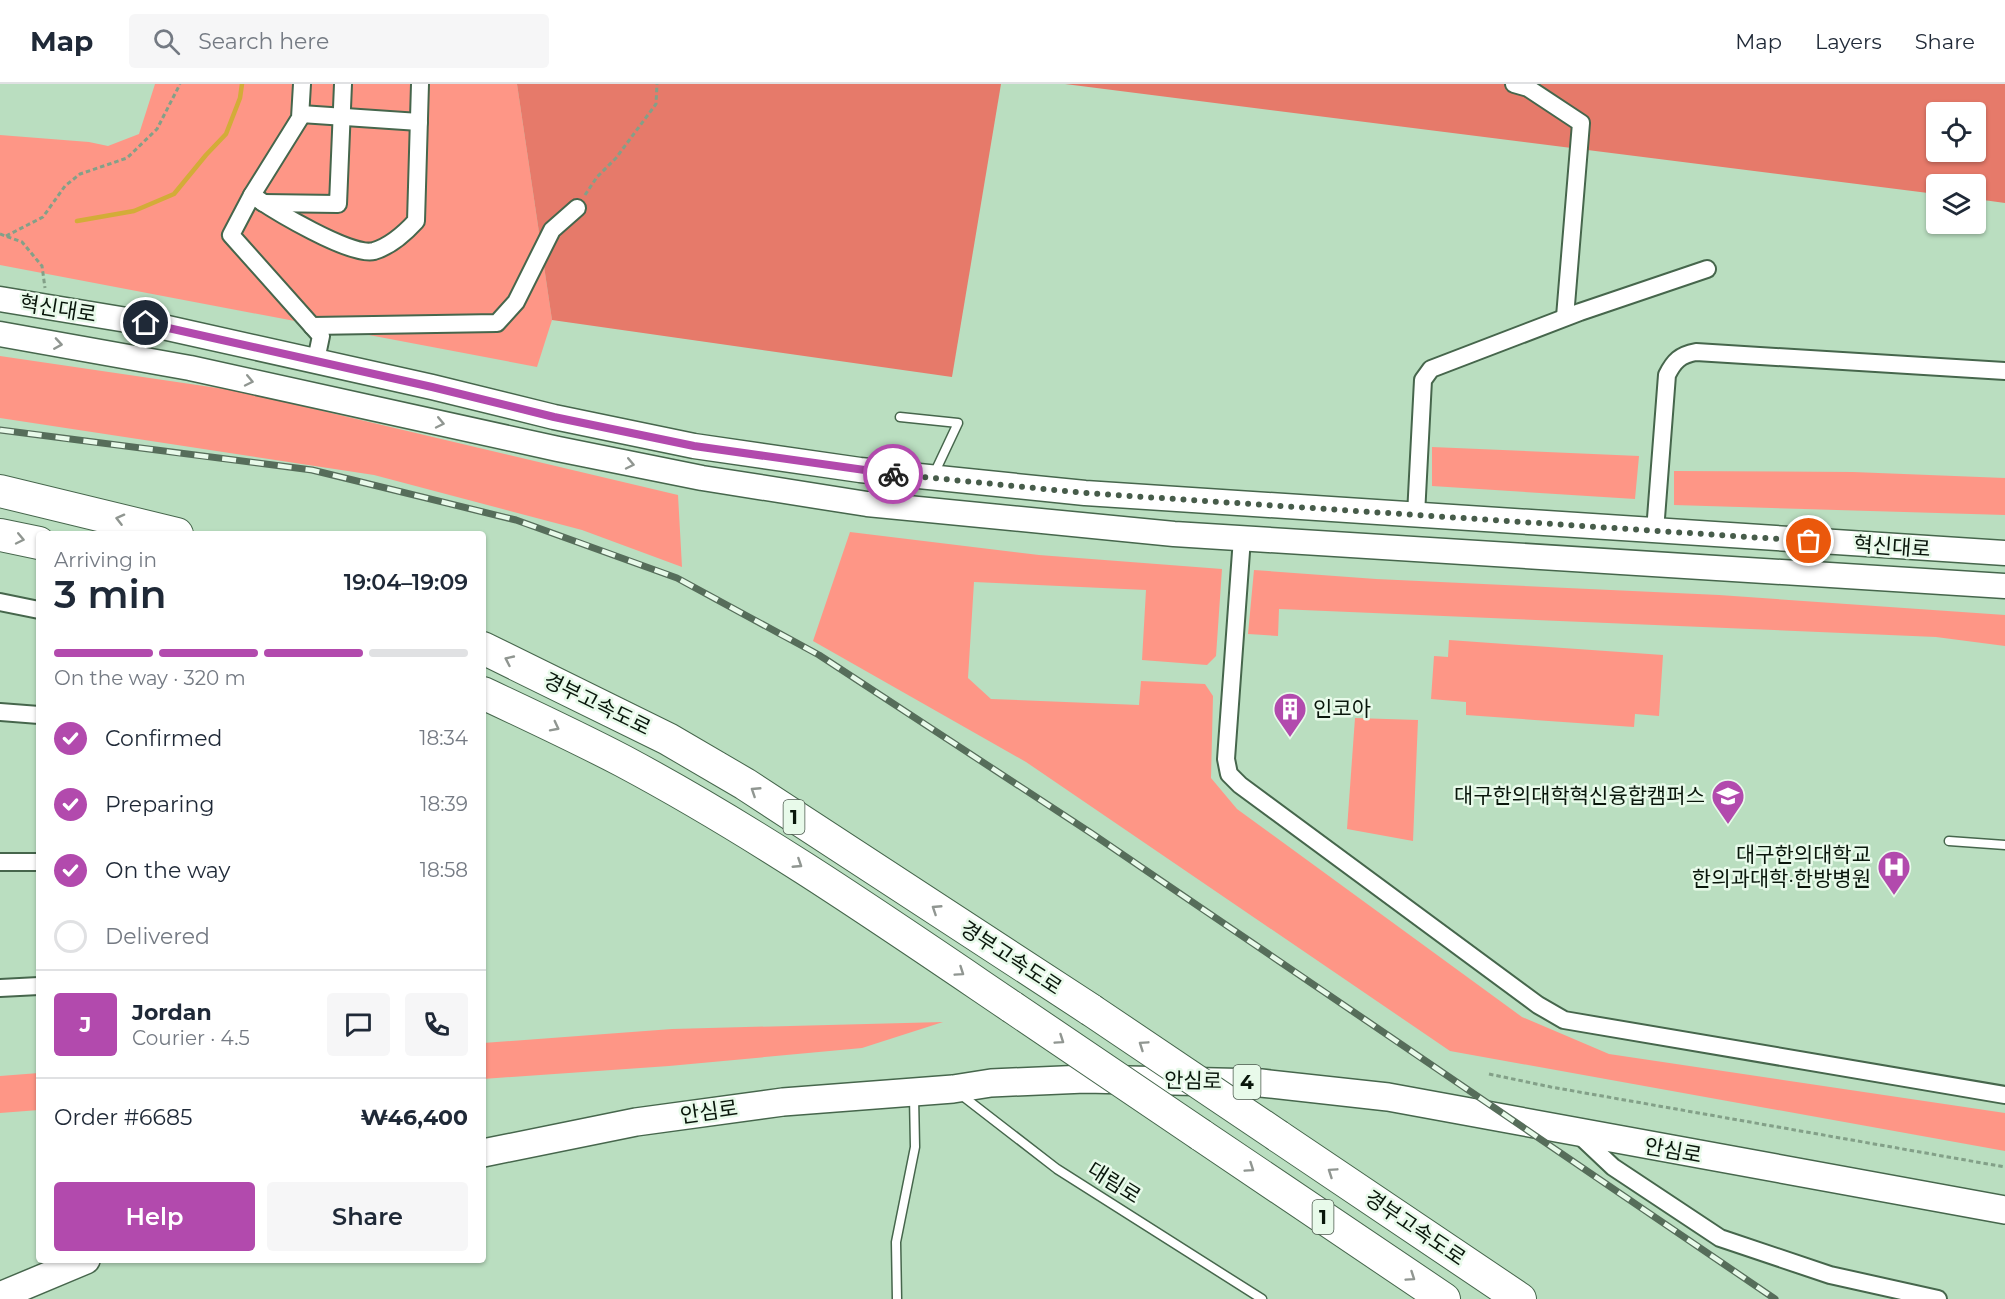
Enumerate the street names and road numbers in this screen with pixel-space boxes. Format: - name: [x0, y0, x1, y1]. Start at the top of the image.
- street label: 혁신대로: [18, 290, 98, 327]
- street label: 혁신대로: [1853, 531, 1931, 562]
- street label: 경부고속도로: [540, 667, 655, 740]
- road number: 1: [784, 800, 804, 834]
- street label: 경부고속도로: [956, 916, 1067, 1000]
- road number: 4: [1234, 1065, 1260, 1099]
- street label: 안심로: [1164, 1067, 1222, 1094]
- street label: 안심로: [678, 1095, 739, 1128]
- street label: 안심로: [1642, 1133, 1704, 1168]
- street label: 대림로: [1083, 1157, 1145, 1209]
- street label: 경부고속도로: [1360, 1185, 1470, 1270]
- road number: 1: [1312, 1200, 1334, 1234]

